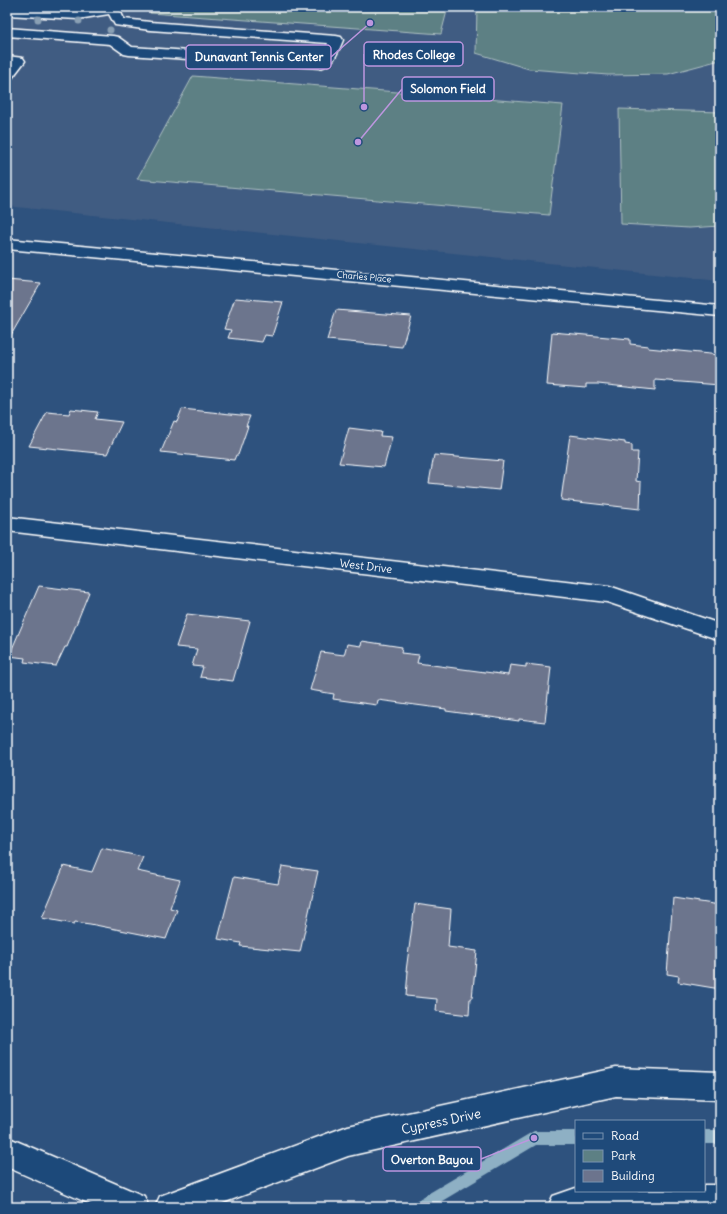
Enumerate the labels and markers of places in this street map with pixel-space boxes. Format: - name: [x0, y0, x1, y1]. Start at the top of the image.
- callout: Rhodes College: [364, 42, 463, 66]
- callout: Dunavant Tennis Center: [186, 45, 331, 69]
- callout: Solomon Field: [402, 77, 494, 101]
- callout: Overton Bayou: [383, 1147, 481, 1171]

